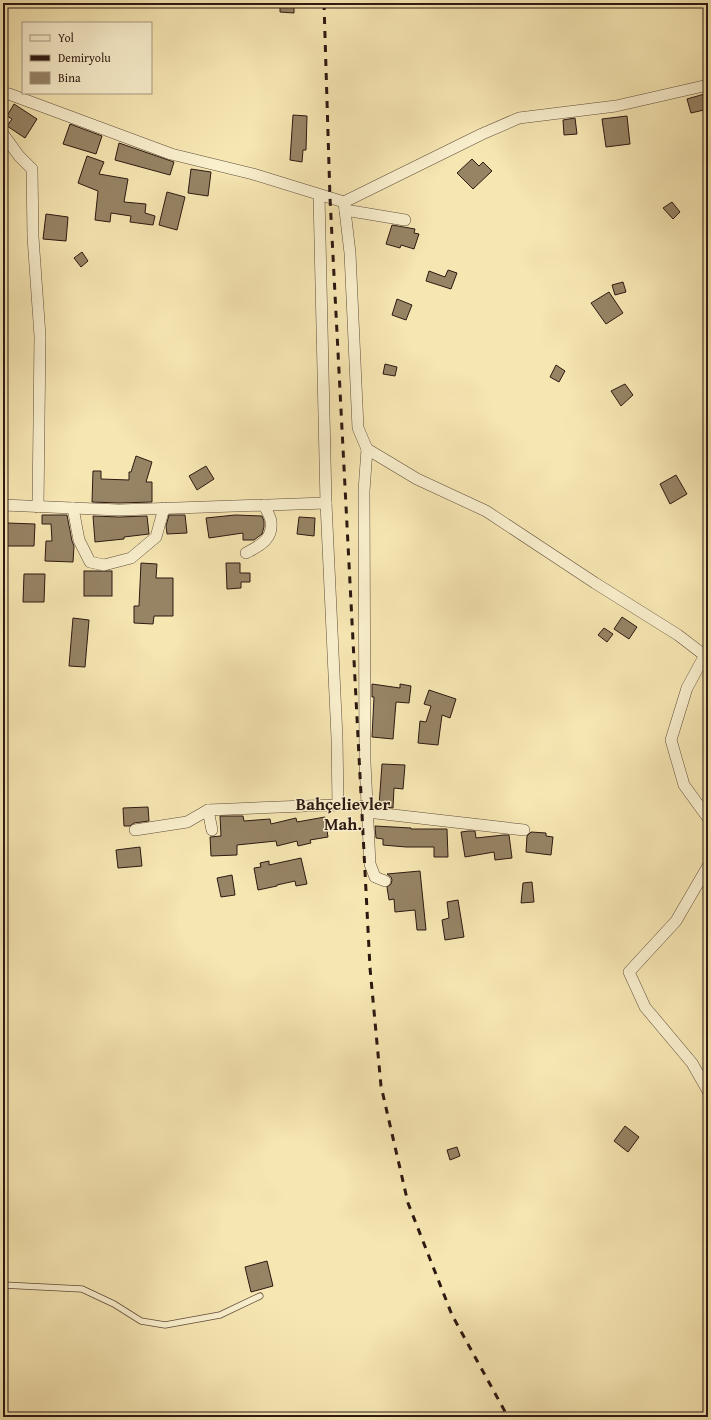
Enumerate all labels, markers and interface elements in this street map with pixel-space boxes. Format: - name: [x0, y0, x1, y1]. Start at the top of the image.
- legend: [22, 22, 152, 94]
- text: Yol: [58, 29, 75, 46]
- text: Demiryolu: [58, 49, 111, 66]
- text: Bina: [58, 69, 81, 86]
- district label: Bahçelievler Mah.: [296, 791, 390, 836]

